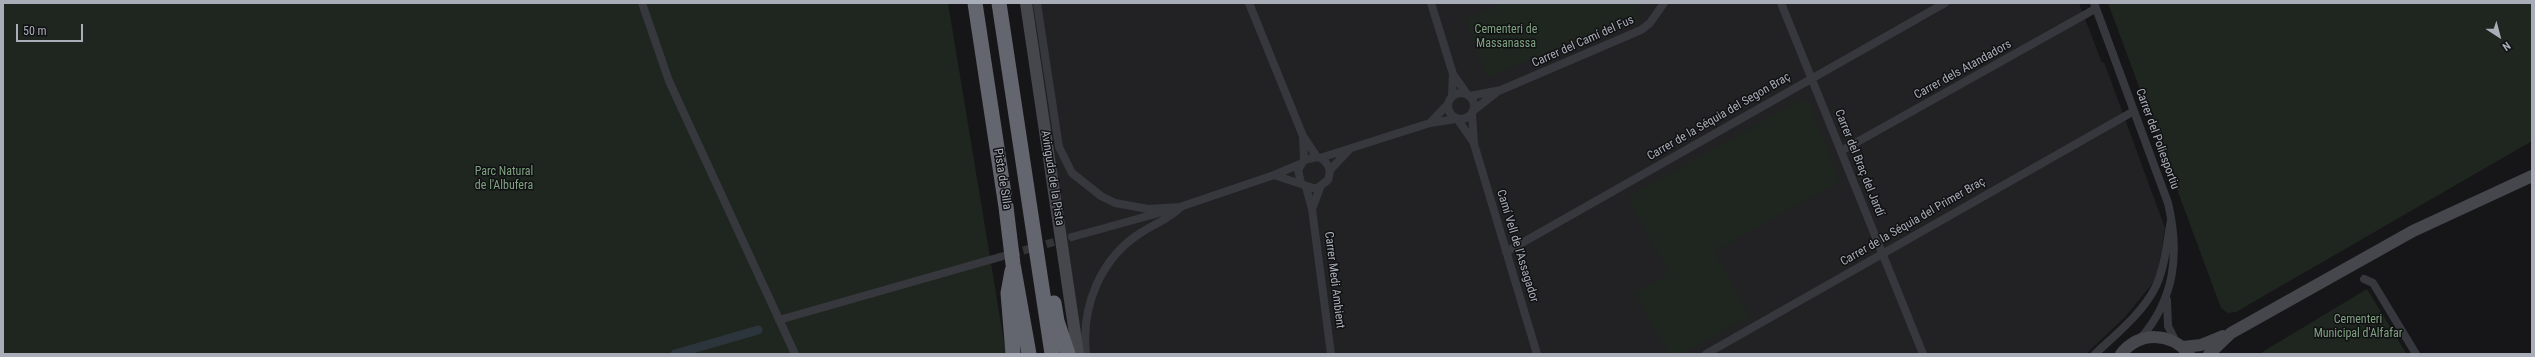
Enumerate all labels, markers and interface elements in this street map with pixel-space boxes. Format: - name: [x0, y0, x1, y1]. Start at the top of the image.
- street label: Carrer del Camí del Fus: [1530, 13, 1636, 71]
- scale bar: [18, 16, 85, 42]
- north arrow: [2479, 16, 2519, 56]
- park label: Cementeri de Massanassa: [1475, 23, 1537, 51]
- text: 50 m: [23, 24, 47, 38]
- street label: Carrer dels Atandadors: [1912, 37, 2014, 103]
- text: N: [2500, 39, 2513, 53]
- street label: Carrer de la Séquia del Segon Braç: [1645, 70, 1793, 164]
- street label: Carrer del Poliesportiu: [2132, 87, 2182, 191]
- street label: Carrer del Braç del Jardí: [1831, 108, 1887, 218]
- street label: Avinguda de la Pista: [1037, 129, 1067, 227]
- street label: Pista de Silla: [990, 148, 1014, 210]
- park label: Parc Natural de l'Albufera: [475, 165, 533, 193]
- street label: Carrer de la Séquia del Primer Braç: [1838, 175, 1988, 269]
- street label: Camí Vell de l'Assagador: [1493, 188, 1541, 304]
- street label: Carrer Medi Ambient: [1321, 231, 1347, 329]
- park label: Cementeri Municipal d'Alfafar: [2314, 313, 2402, 341]

